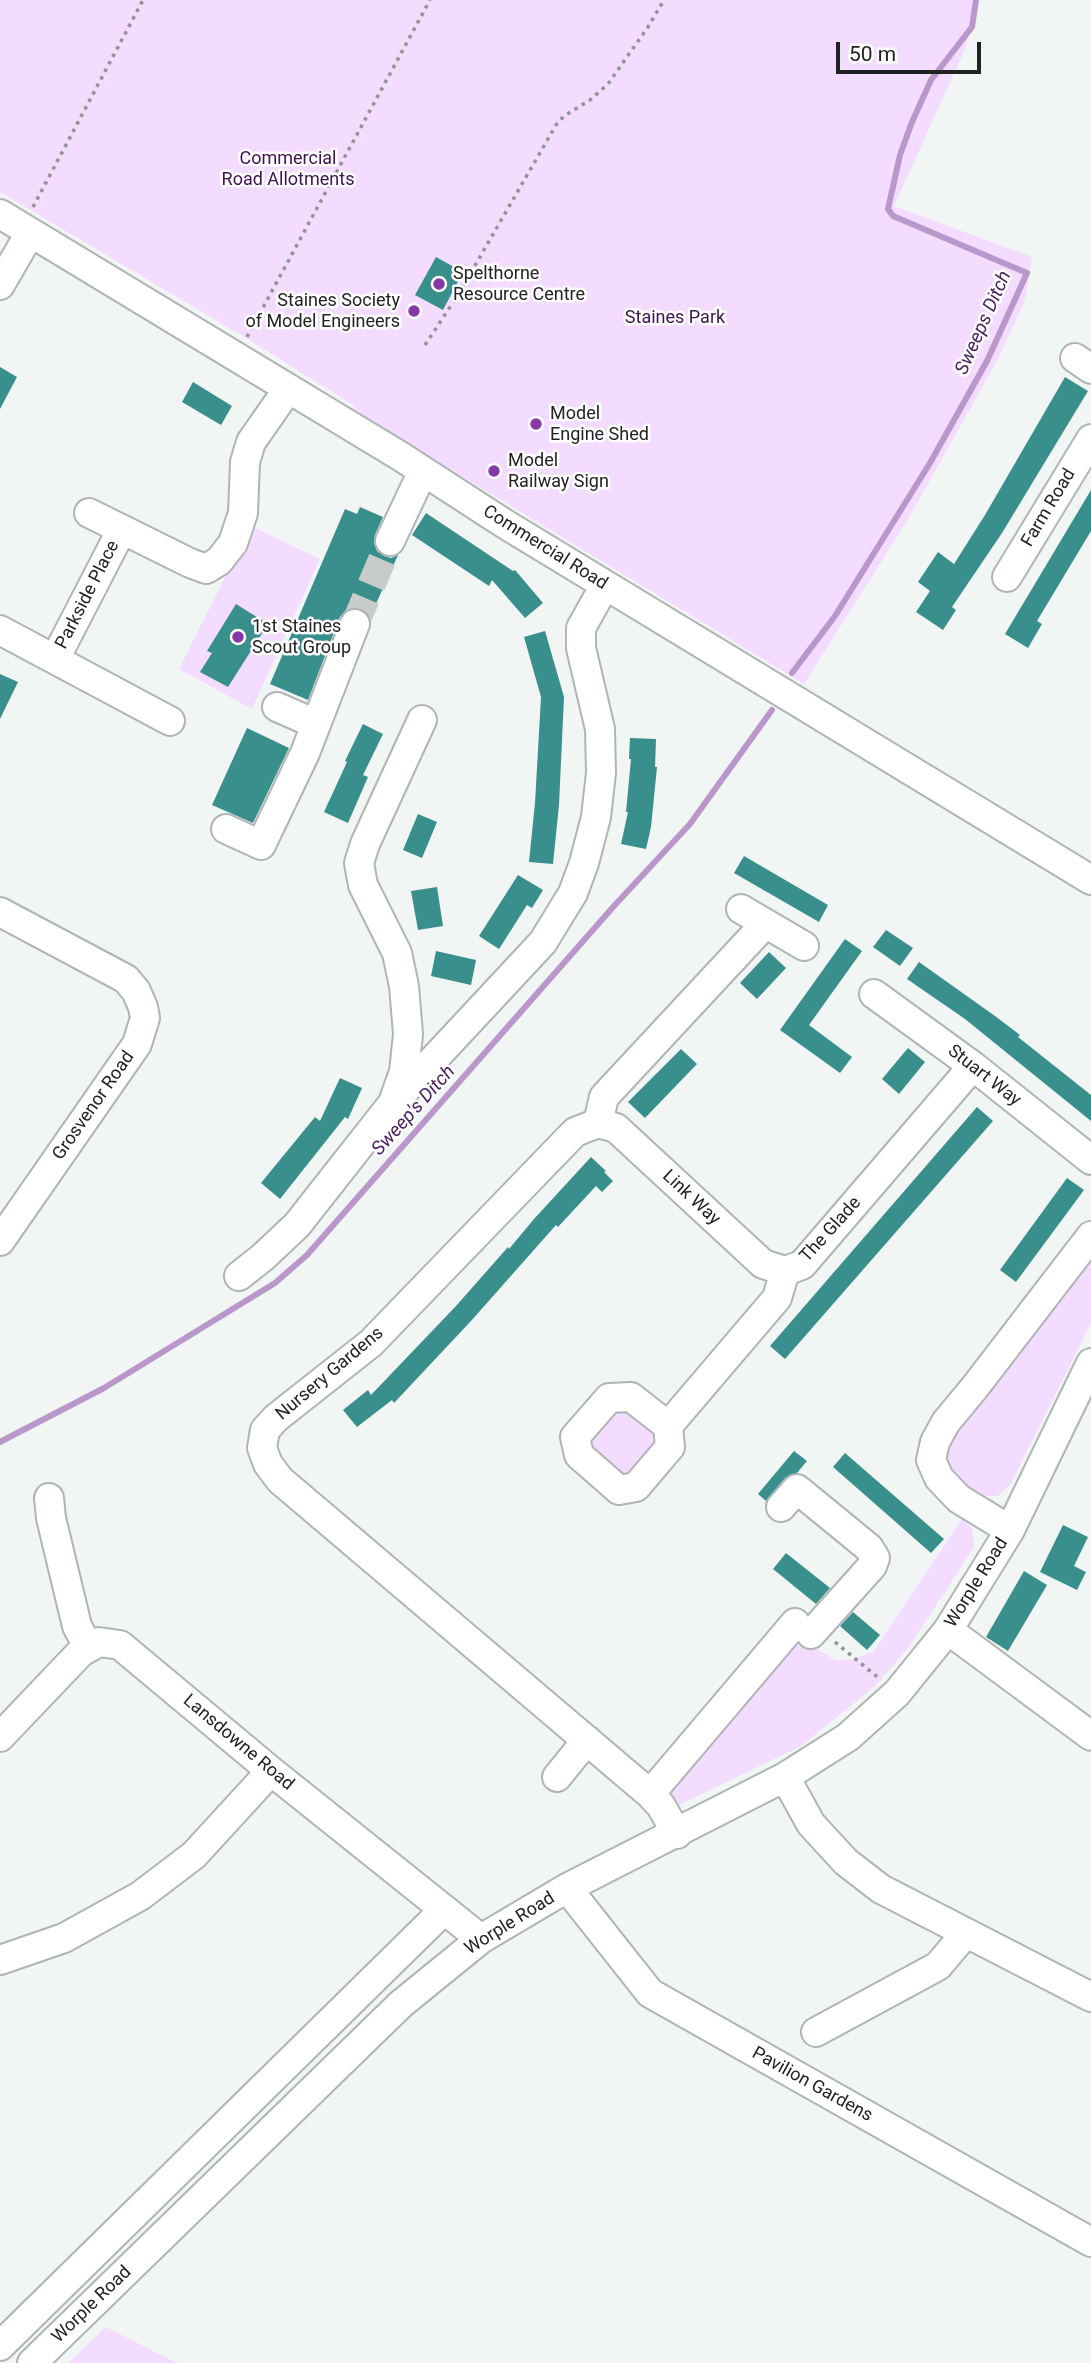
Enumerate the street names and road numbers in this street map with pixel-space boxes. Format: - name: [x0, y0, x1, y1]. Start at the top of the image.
- street label: Farm Road: [1017, 465, 1081, 551]
- street label: Commercial Road: [479, 501, 611, 595]
- street label: Parkside Place: [51, 537, 125, 653]
- street label: Stuart Way: [943, 1041, 1025, 1111]
- street label: Grosvenor Road: [48, 1047, 140, 1165]
- street label: Link Way: [658, 1166, 724, 1230]
- street label: The Glade: [796, 1193, 866, 1267]
- street label: Nursery Gardens: [272, 1323, 388, 1425]
- street label: Worple Road: [941, 1534, 1013, 1632]
- street label: Lansdowne Road: [178, 1690, 298, 1796]
- street label: Worple Road: [461, 1888, 559, 1960]
- street label: Pavilion Gardens: [748, 2043, 876, 2127]
- street label: Worple Road: [48, 2262, 136, 2348]

